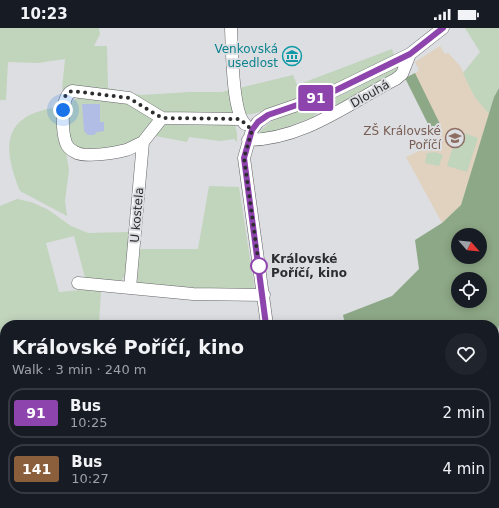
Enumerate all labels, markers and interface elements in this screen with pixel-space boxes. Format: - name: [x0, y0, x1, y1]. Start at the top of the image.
- text: 10:23: [20, 5, 68, 23]
- place label: Venkovská usedlost: [214, 42, 278, 70]
- museum icon: Venkovská usedlost: [281, 45, 303, 67]
- street label: Dlouhá: [348, 77, 392, 111]
- line badge: 91: [298, 85, 334, 111]
- text: 91: [306, 90, 326, 106]
- your location: [53, 100, 73, 120]
- place label: ZŠ Královské Poříčí: [363, 123, 442, 152]
- school or university icon: ZŠ Královské Poříčí: [444, 127, 466, 149]
- street label: U kostela: [128, 187, 146, 243]
- north arrow: [451, 228, 487, 264]
- map controls: [451, 228, 487, 308]
- place label: Královské Poříčí, kino: [271, 252, 347, 280]
- marker: Královské Poříčí, kino: [250, 257, 268, 275]
- button: locate: [451, 272, 487, 308]
- button: heart: [445, 333, 487, 375]
- text: Královské Poříčí, kino: [12, 336, 244, 358]
- text: Walk · 3 min · 240 m: [12, 362, 146, 377]
- text: Bus: [70, 397, 101, 415]
- text: 2 min: [442, 404, 485, 422]
- text: 91: [26, 405, 46, 421]
- text: 10:25: [70, 415, 107, 430]
- text: Bus: [71, 453, 102, 471]
- text: 4 min: [442, 460, 485, 478]
- text: 141: [22, 461, 51, 477]
- text: 10:27: [71, 471, 109, 486]

